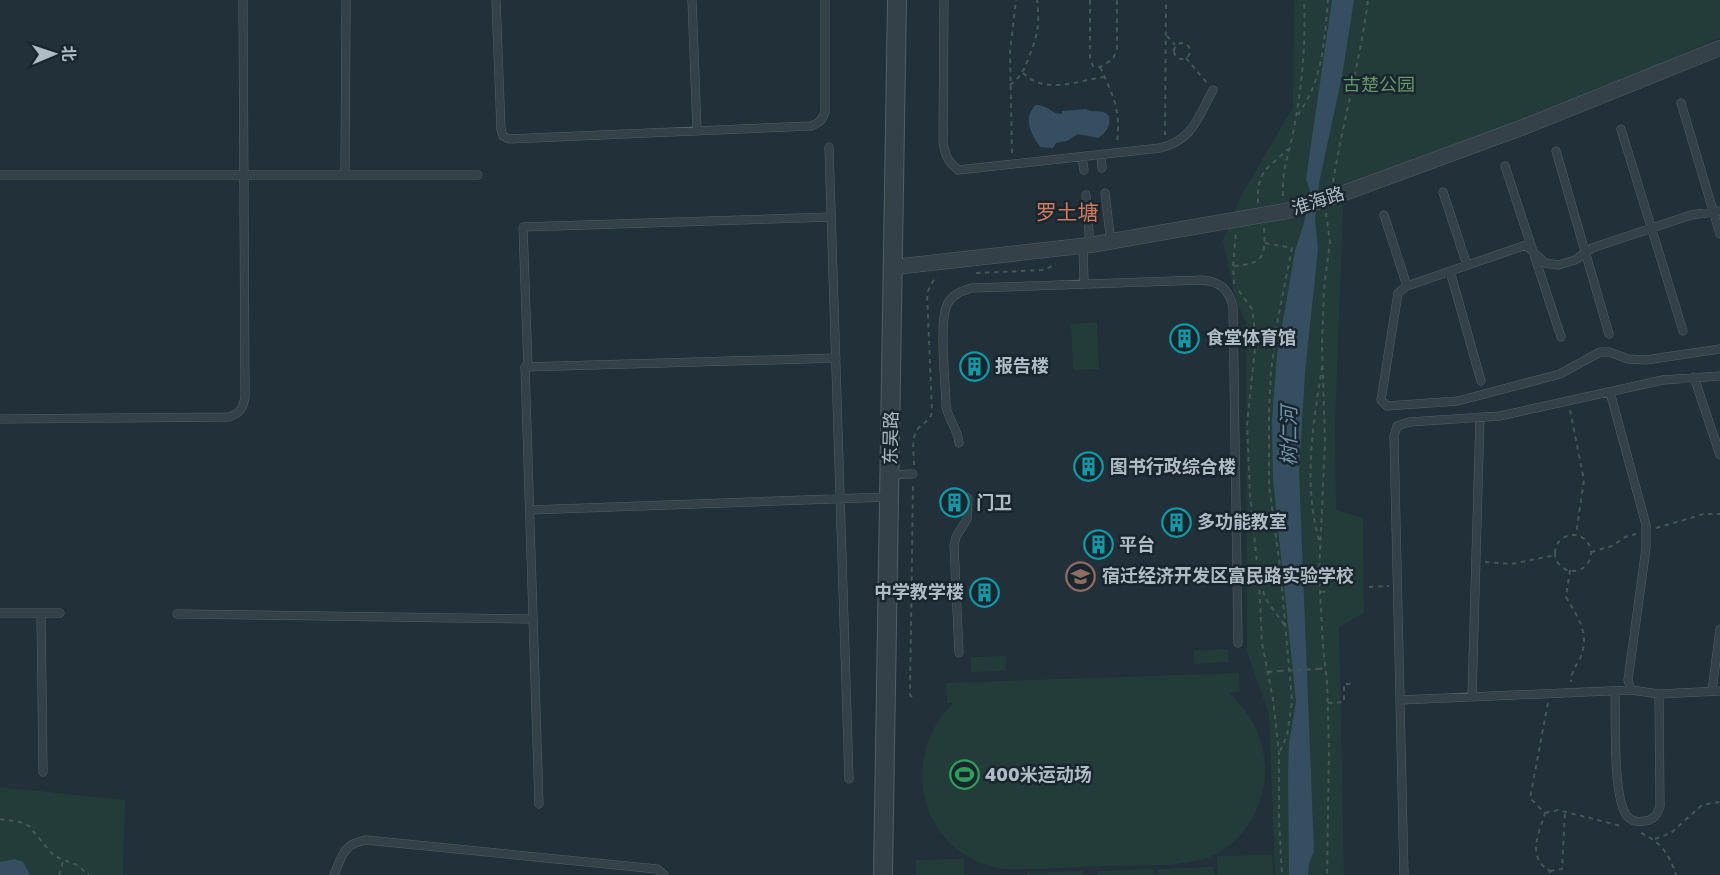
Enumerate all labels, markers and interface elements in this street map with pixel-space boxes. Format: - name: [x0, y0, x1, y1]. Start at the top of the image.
- north arrow: [24, 24, 84, 84]
- text: 北: [59, 45, 79, 62]
- park label: 古楚公园: [1343, 73, 1415, 95]
- street label: 淮海路: [1289, 181, 1347, 219]
- district label: 罗土塘: [1036, 199, 1099, 225]
- building icon: 食堂体育馆: [1169, 322, 1201, 354]
- place label: 食堂体育馆: [1206, 326, 1296, 348]
- building icon: 报告楼: [958, 350, 990, 382]
- place label: 报告楼: [995, 354, 1049, 376]
- water label: 树仁河: [1276, 402, 1300, 466]
- street label: 东吴路: [879, 411, 901, 465]
- building icon: 图书行政综合楼: [1073, 451, 1105, 483]
- place label: 图书行政综合楼: [1110, 455, 1236, 477]
- building icon: 门卫: [939, 487, 971, 519]
- place label: 门卫: [976, 491, 1012, 513]
- building icon: 多功能教室: [1160, 506, 1192, 538]
- place label: 多功能教室: [1197, 510, 1287, 532]
- building icon: 平台: [1082, 529, 1114, 561]
- place label: 平台: [1119, 533, 1155, 555]
- school or university icon: 宿迁经济开发区富民路实验学校: [1065, 560, 1097, 592]
- place label: 宿迁经济开发区富民路实验学校: [1102, 564, 1354, 586]
- building icon: 中学教学楼: [969, 576, 1001, 608]
- place label: 中学教学楼: [874, 580, 964, 602]
- sports icon: 400米运动场: [948, 759, 980, 791]
- place label: 400米运动场: [985, 763, 1092, 785]

